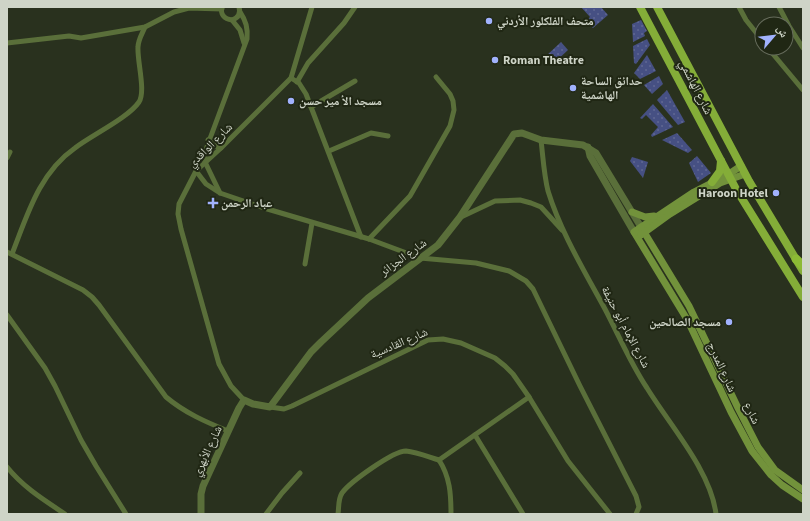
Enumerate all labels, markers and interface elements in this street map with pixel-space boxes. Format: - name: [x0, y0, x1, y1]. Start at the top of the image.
- place label: متحف الفلكلور الأردني: [497, 13, 594, 31]
- marker: متحف الفلكلور الأردني: [484, 16, 494, 26]
- north arrow: [754, 16, 794, 56]
- text: ش: [773, 23, 792, 41]
- place label: Roman Theatre: [503, 52, 584, 69]
- marker: Roman Theatre: [490, 55, 500, 65]
- street label: شارع الهاشمي: [674, 57, 717, 118]
- place label: حدائق الساحة الهاشمية: [581, 73, 643, 104]
- marker: حدائق الساحة الهاشمية: [568, 83, 578, 93]
- place label: مسجد الأ مير حسن: [299, 93, 382, 110]
- marker: مسجد الأ مير حسن: [286, 96, 296, 106]
- street label: شارع الواقدي: [184, 119, 237, 172]
- place label: Haroon Hotel: [698, 185, 769, 202]
- marker: Haroon Hotel: [771, 188, 781, 198]
- place label: عباد الرحمن: [221, 195, 272, 212]
- marker: عباد الرحمن: [208, 198, 218, 208]
- street label: شارع الجزائر: [375, 234, 430, 281]
- street label: شارع الإمام أبو حنيفة: [597, 283, 654, 371]
- place label: مسجد الصالحين: [649, 314, 721, 331]
- marker: مسجد الصالحين: [724, 317, 734, 327]
- street label: شارع القادسية: [368, 324, 431, 363]
- street label: شارع المدرج: [703, 339, 741, 395]
- street label: شارع: [739, 399, 764, 427]
- street label: شارع الأبهري: [188, 423, 228, 480]

